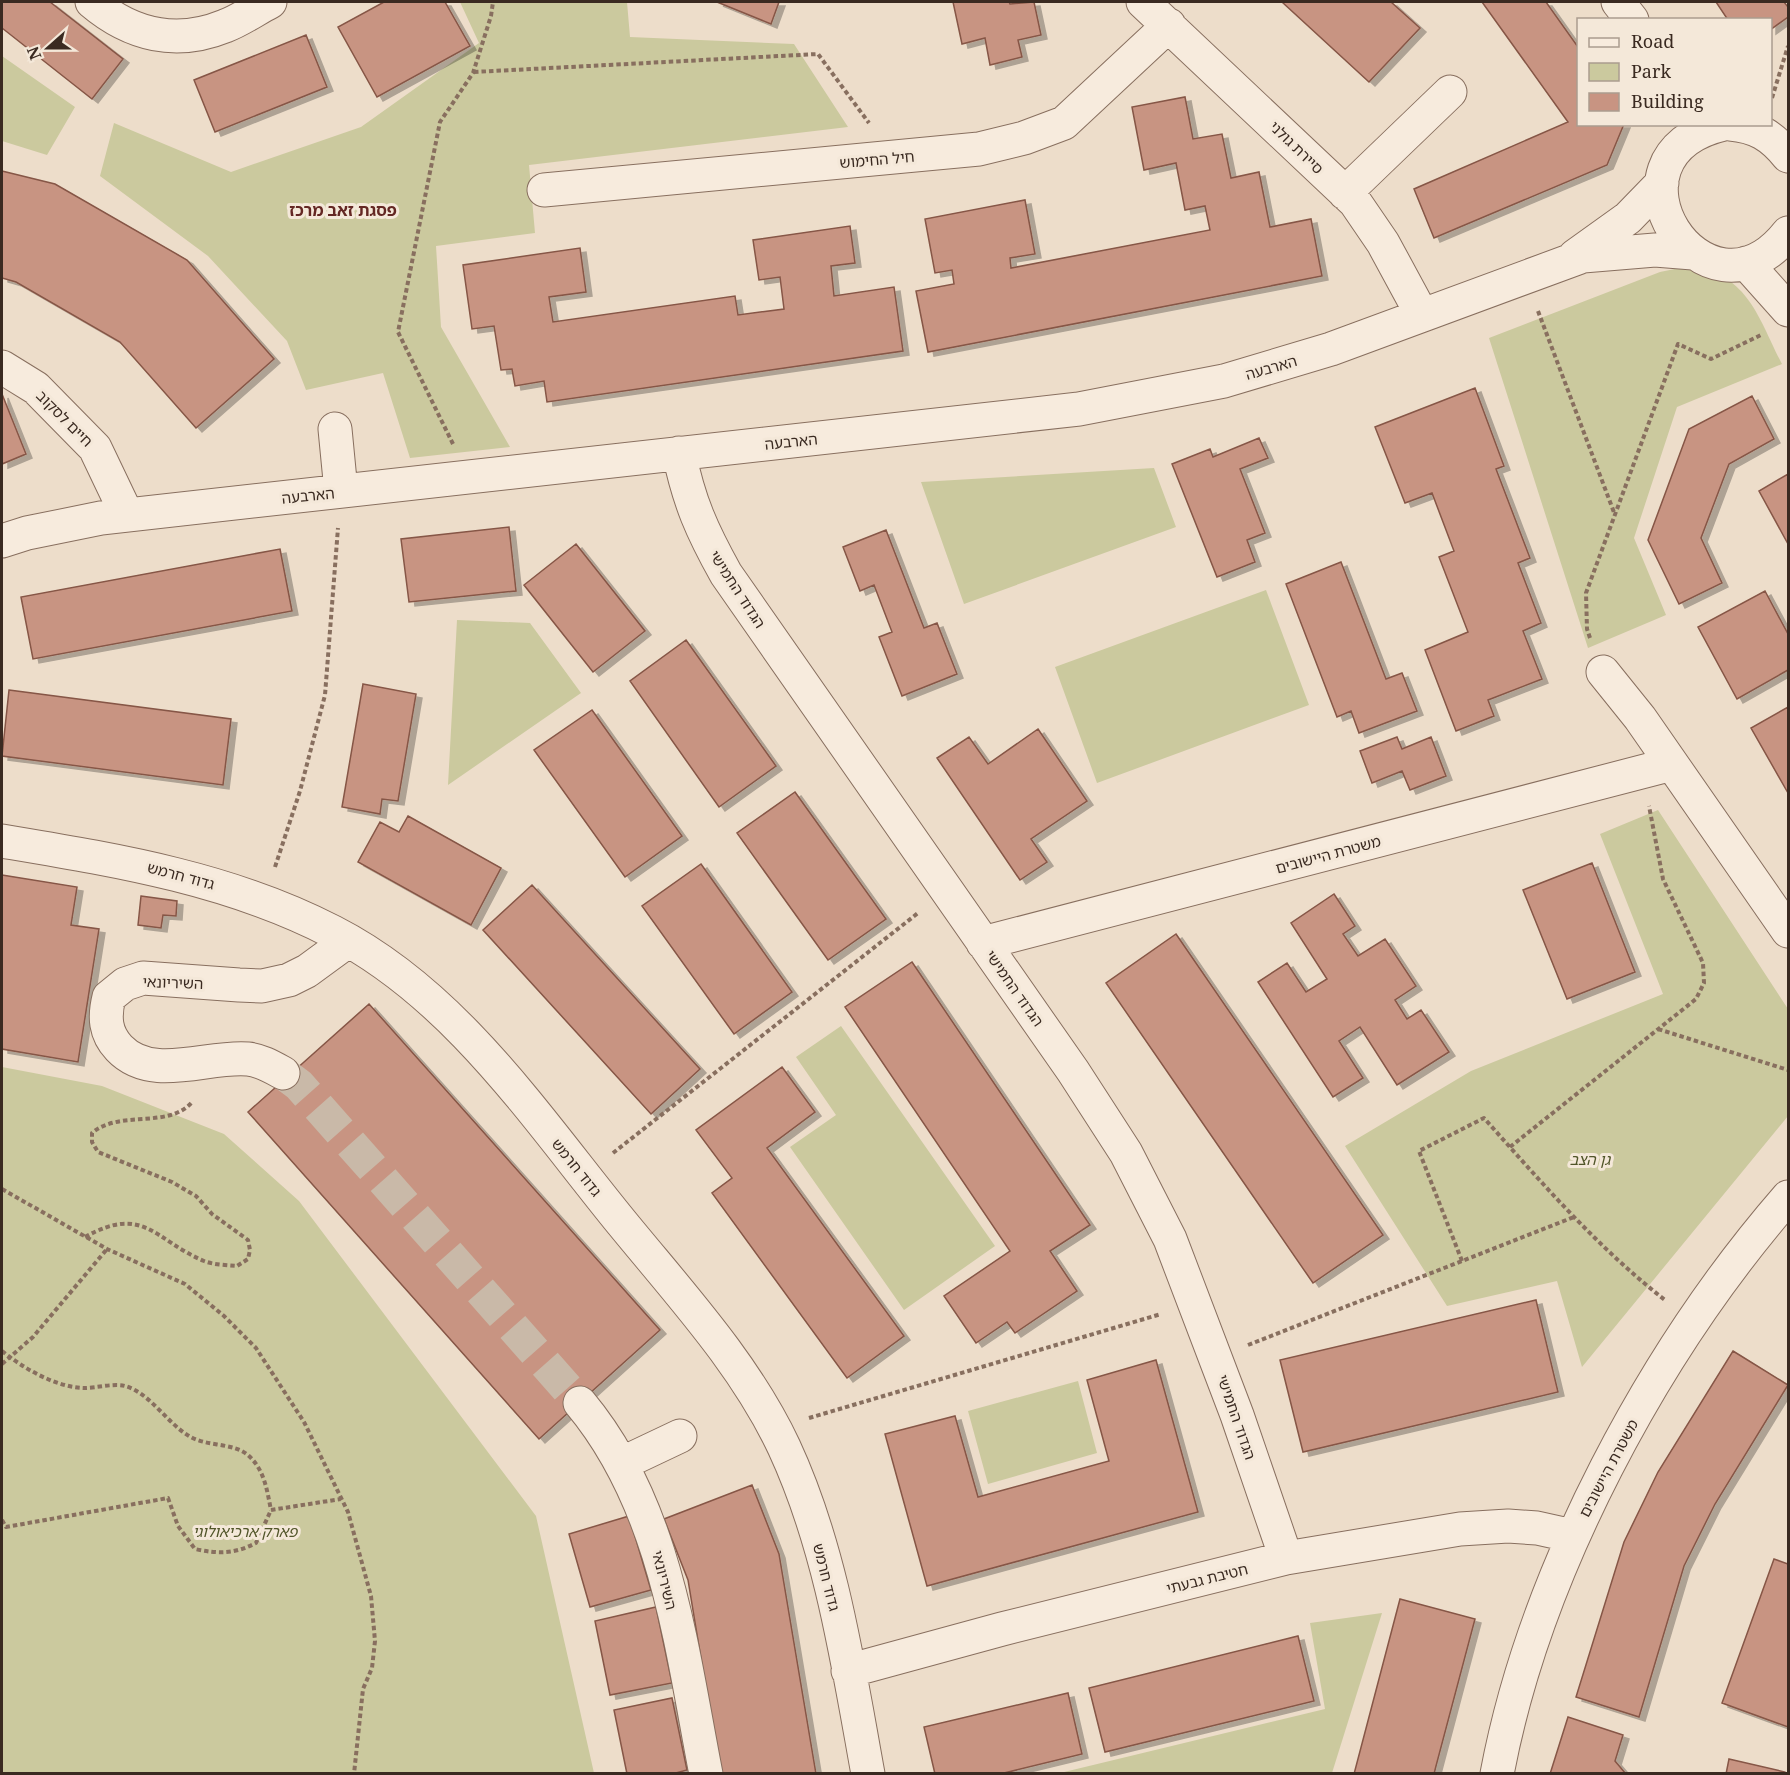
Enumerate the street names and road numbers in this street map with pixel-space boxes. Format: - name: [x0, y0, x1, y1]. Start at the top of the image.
- street label: סיירת גולני: [1266, 116, 1328, 178]
- street label: חיל החימוש: [839, 146, 915, 172]
- street label: הארבעה: [1243, 350, 1299, 384]
- street label: חיים לסקוב: [32, 385, 98, 451]
- street label: הארבעה: [764, 428, 818, 454]
- street label: הארבעה: [281, 482, 335, 508]
- street label: הגדוד החמישי: [705, 546, 771, 632]
- street label: משטרת היישובים: [1273, 830, 1383, 878]
- street label: גדוד חרמש: [145, 856, 217, 894]
- street label: הגדוד החמישי: [981, 946, 1049, 1030]
- street label: השיריונאי: [142, 971, 204, 993]
- street label: גדוד חרמש: [548, 1134, 607, 1200]
- street label: הגדוד החמישי: [1213, 1372, 1261, 1462]
- street label: משטרת היישובים: [1574, 1415, 1642, 1520]
- street label: גדוד חרמש: [809, 1541, 845, 1613]
- street label: השיריונאי: [648, 1548, 682, 1612]
- street label: חטיבת גבעתי: [1164, 1558, 1250, 1598]

